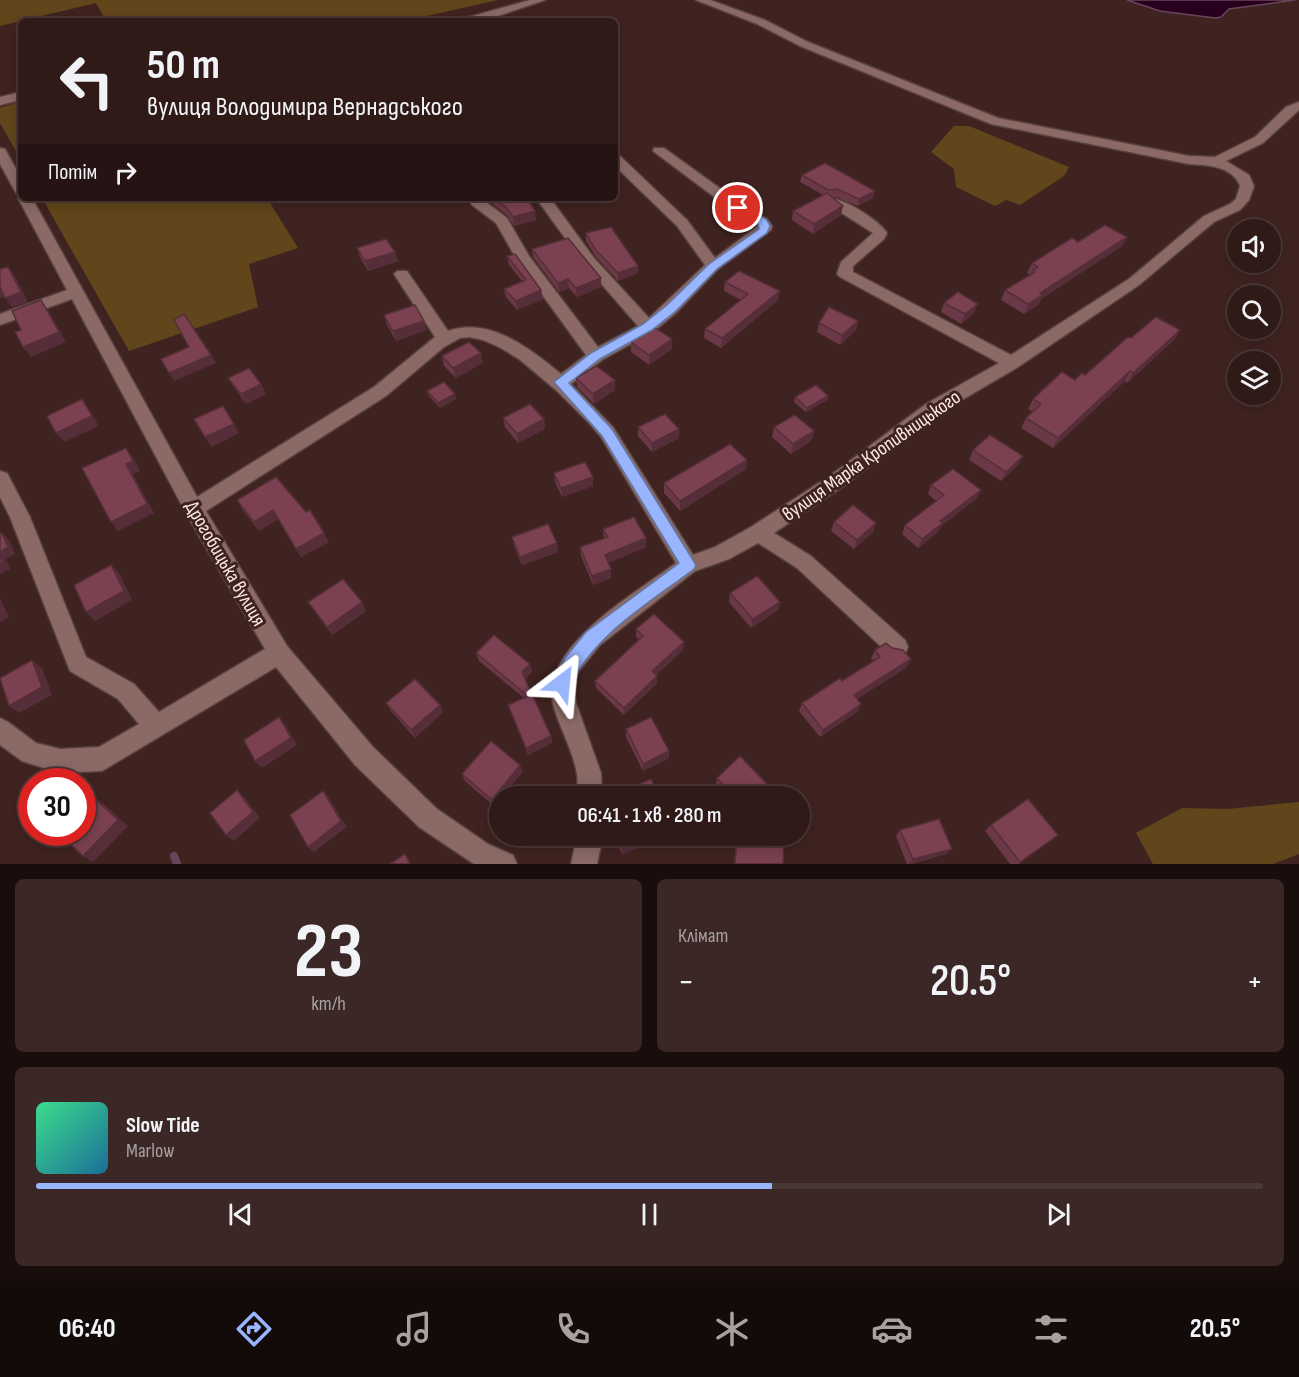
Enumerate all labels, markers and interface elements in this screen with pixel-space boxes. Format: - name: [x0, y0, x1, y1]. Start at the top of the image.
- text: 50 m: [147, 40, 220, 91]
- icon: left: [48, 42, 126, 120]
- text: вулиця Володимира Вернадського: [147, 91, 463, 123]
- icon: right: [109, 156, 142, 189]
- text: Потім: [48, 159, 97, 186]
- pin: [712, 182, 763, 233]
- icon: arrive: [721, 191, 754, 224]
- map controls: [1227, 219, 1281, 405]
- button: sound: [1227, 219, 1281, 273]
- button: search: [1227, 285, 1281, 339]
- button: layers: [1227, 351, 1281, 405]
- street label: вулиця Марка Кропивницького: [778, 385, 965, 526]
- street label: Дрогобицька вулиця: [180, 496, 271, 631]
- position arrow: [530, 651, 594, 715]
- speed limit sign: 30: [18, 768, 96, 846]
- text: 06:41 · 1 хв · 280 m: [578, 802, 721, 829]
- text: 23: [294, 906, 363, 999]
- text: Клімат: [678, 924, 728, 948]
- text: 20.5°: [930, 954, 1011, 1009]
- text: −: [678, 962, 694, 1002]
- text: +: [1247, 962, 1263, 1002]
- text: km/h: [311, 992, 346, 1016]
- text: Slow Tide: [126, 1112, 200, 1139]
- text: Marlow: [126, 1139, 174, 1163]
- icon: previous: [224, 1198, 257, 1231]
- icon: pause: [633, 1198, 666, 1231]
- icon: next: [1042, 1198, 1075, 1231]
- icon: directions: [233, 1308, 275, 1350]
- icon: music: [393, 1308, 435, 1350]
- icon: phone: [552, 1308, 594, 1350]
- icon: climate: [711, 1308, 753, 1350]
- icon: car: [871, 1308, 913, 1350]
- icon: filters: [1030, 1308, 1072, 1350]
- text: 06:40: [59, 1313, 116, 1345]
- text: 20.5°: [1190, 1313, 1240, 1345]

